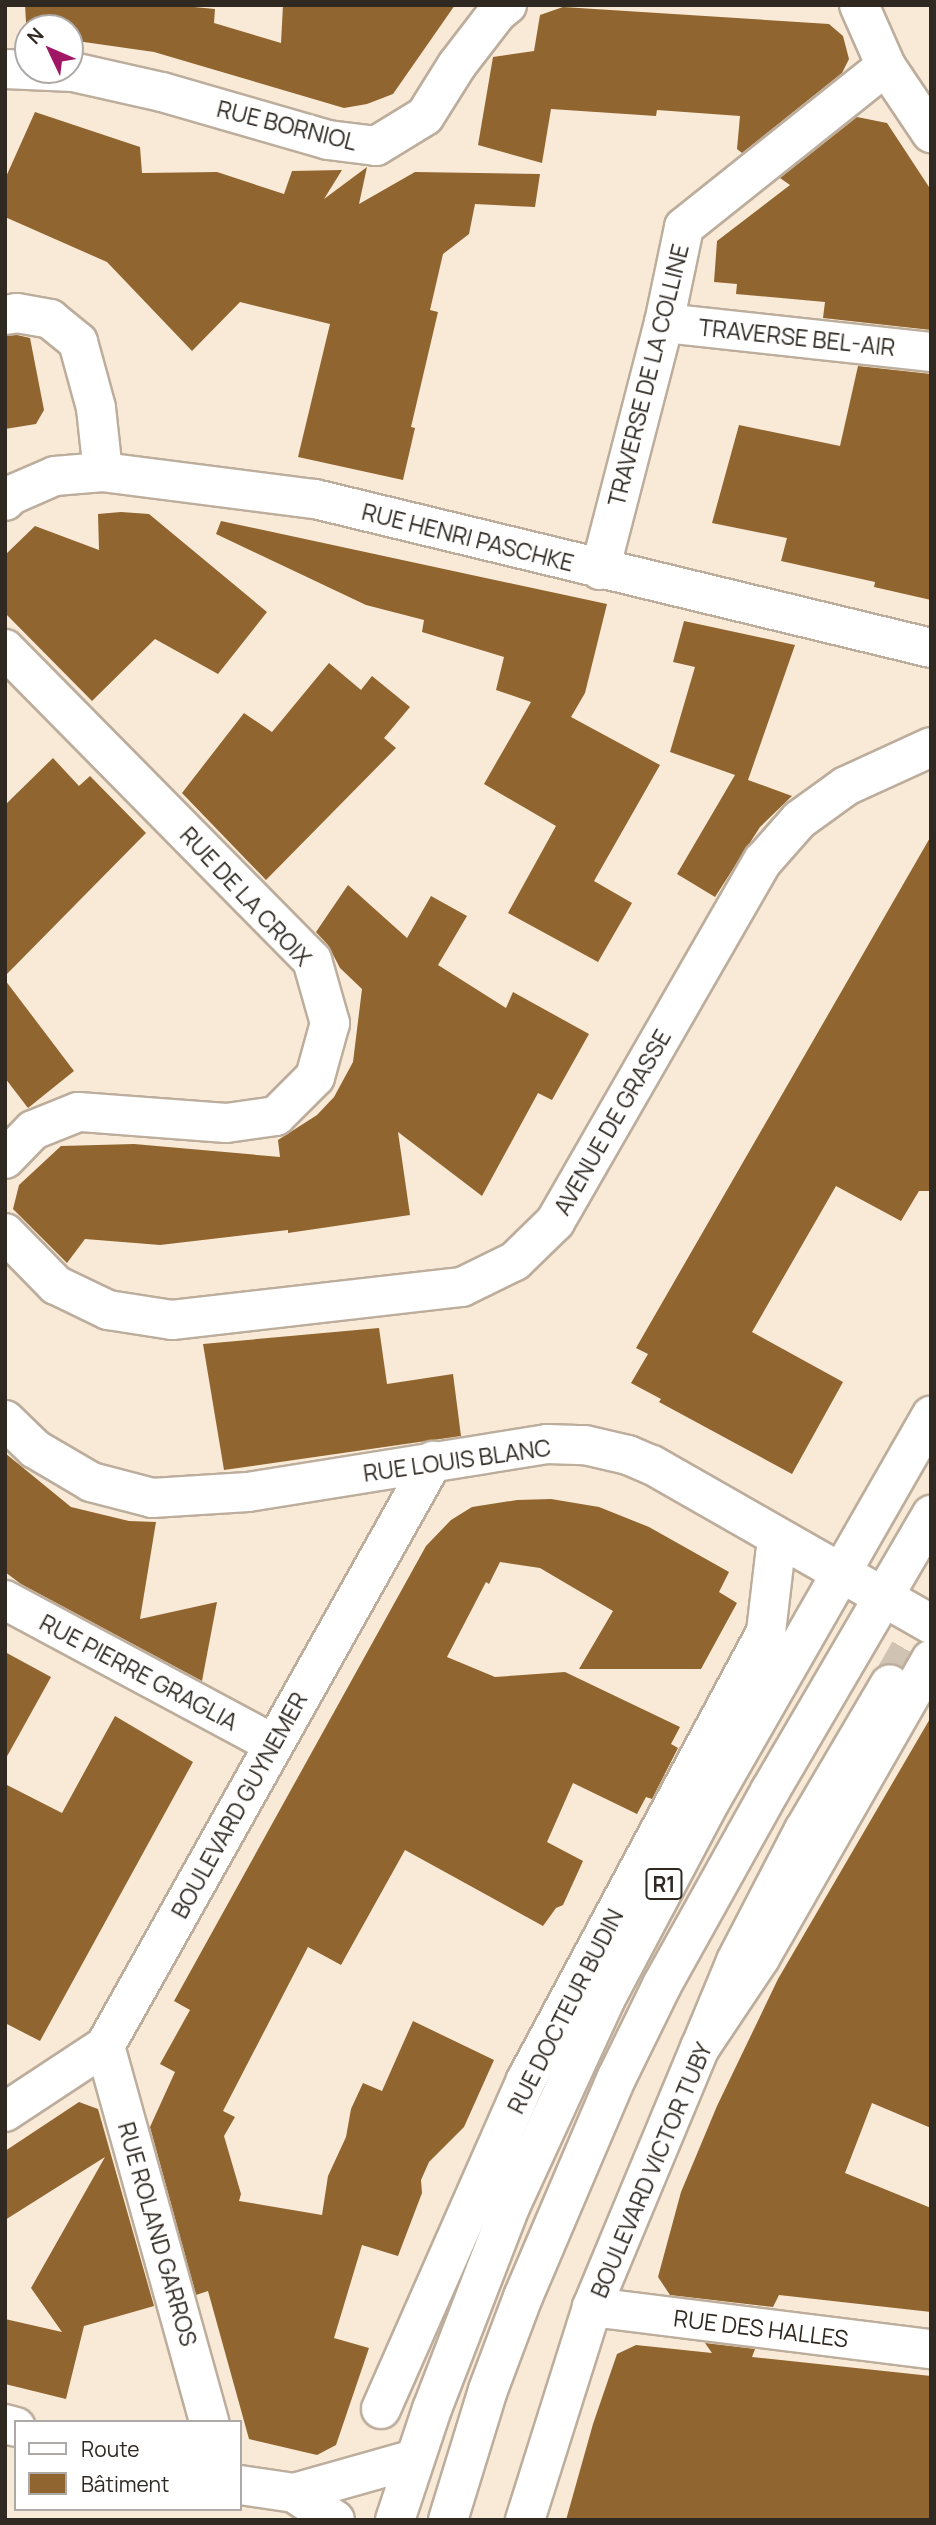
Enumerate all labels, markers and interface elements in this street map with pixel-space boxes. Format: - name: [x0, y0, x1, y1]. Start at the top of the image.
- north arrow: [14, 14, 84, 84]
- text: N: [21, 22, 49, 50]
- street label: RUE BORNIOL: [214, 94, 360, 156]
- street label: TRAVERSE DE LA COLLINE: [602, 241, 694, 509]
- street label: TRAVERSE BEL-AIR: [697, 313, 897, 361]
- street label: RUE HENRI PASCHKE: [359, 497, 577, 577]
- street label: RUE DE LA CROIX: [175, 821, 317, 971]
- street label: AVENUE DE GRASSE: [548, 1024, 676, 1220]
- street label: RUE LOUIS BLANC: [361, 1433, 553, 1487]
- street label: RUE PIERRE GRAGLIA: [35, 1608, 243, 1736]
- street label: BOULEVARD GUYNEMER: [165, 1687, 313, 1923]
- road number: R1: [645, 1867, 683, 1902]
- street label: RUE DOCTEUR BUDIN: [501, 1904, 629, 2118]
- street label: BOULEVARD VICTOR TUBY: [585, 2038, 717, 2302]
- street label: RUE ROLAND GARROS: [113, 2119, 203, 2349]
- street label: RUE DES HALLES: [672, 2304, 850, 2352]
- legend: [14, 2420, 242, 2511]
- text: Route: [81, 2435, 139, 2463]
- text: Bâtiment: [81, 2470, 169, 2498]

